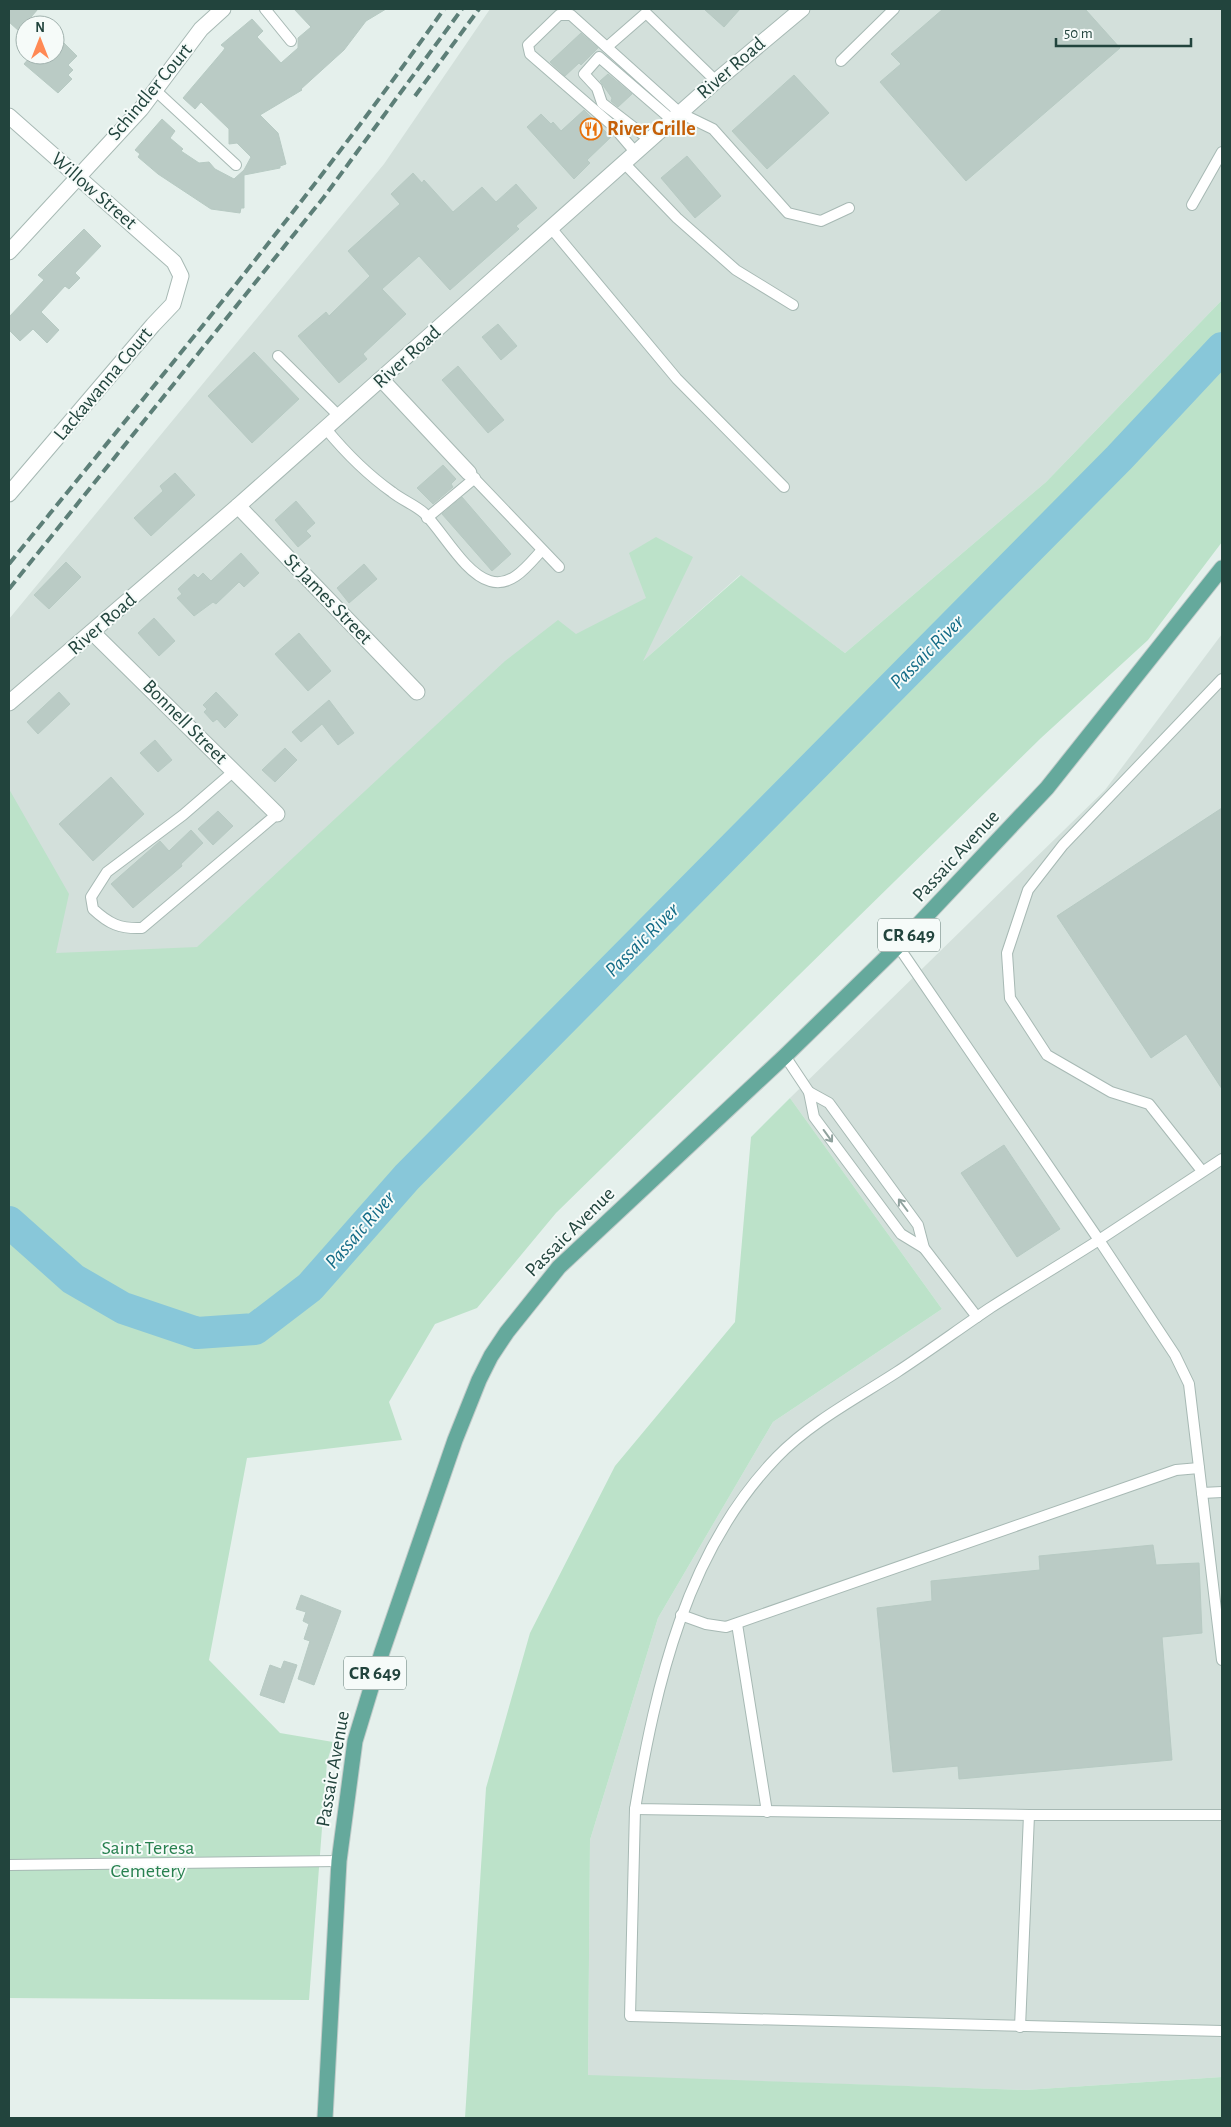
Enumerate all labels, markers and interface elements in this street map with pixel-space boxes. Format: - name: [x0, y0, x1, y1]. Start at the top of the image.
- north arrow: [15, 15, 65, 65]
- scale bar: [1056, 15, 1191, 47]
- text: N: [35, 21, 45, 35]
- text: 50 m: [1064, 26, 1093, 41]
- street label: River Road: [693, 33, 769, 103]
- street label: Schindler Court: [104, 39, 196, 144]
- restaurant icon: River Grille: [579, 117, 603, 141]
- place label: River Grille: [607, 119, 696, 139]
- street label: Willow Street: [47, 149, 141, 234]
- street label: River Road: [370, 322, 444, 392]
- street label: Lackawanna Court: [50, 323, 156, 444]
- street label: St James Street: [280, 550, 376, 648]
- street label: River Road: [64, 589, 140, 659]
- water label: Passaic River: [886, 610, 969, 693]
- street label: Bonnell Street: [139, 676, 231, 768]
- street label: Passaic Avenue: [909, 806, 1003, 906]
- water label: Passaic River: [601, 898, 684, 981]
- road number: CR 649: [878, 918, 940, 952]
- one-way arrow: [823, 1129, 833, 1143]
- street label: Passaic Avenue: [521, 1183, 619, 1281]
- water label: Passaic River: [321, 1186, 400, 1273]
- one-way arrow: [897, 1199, 908, 1212]
- road number: CR 649: [344, 1656, 406, 1690]
- street label: Passaic Avenue: [313, 1709, 353, 1829]
- park label: Saint Teresa Cemetery: [101, 1838, 195, 1881]

